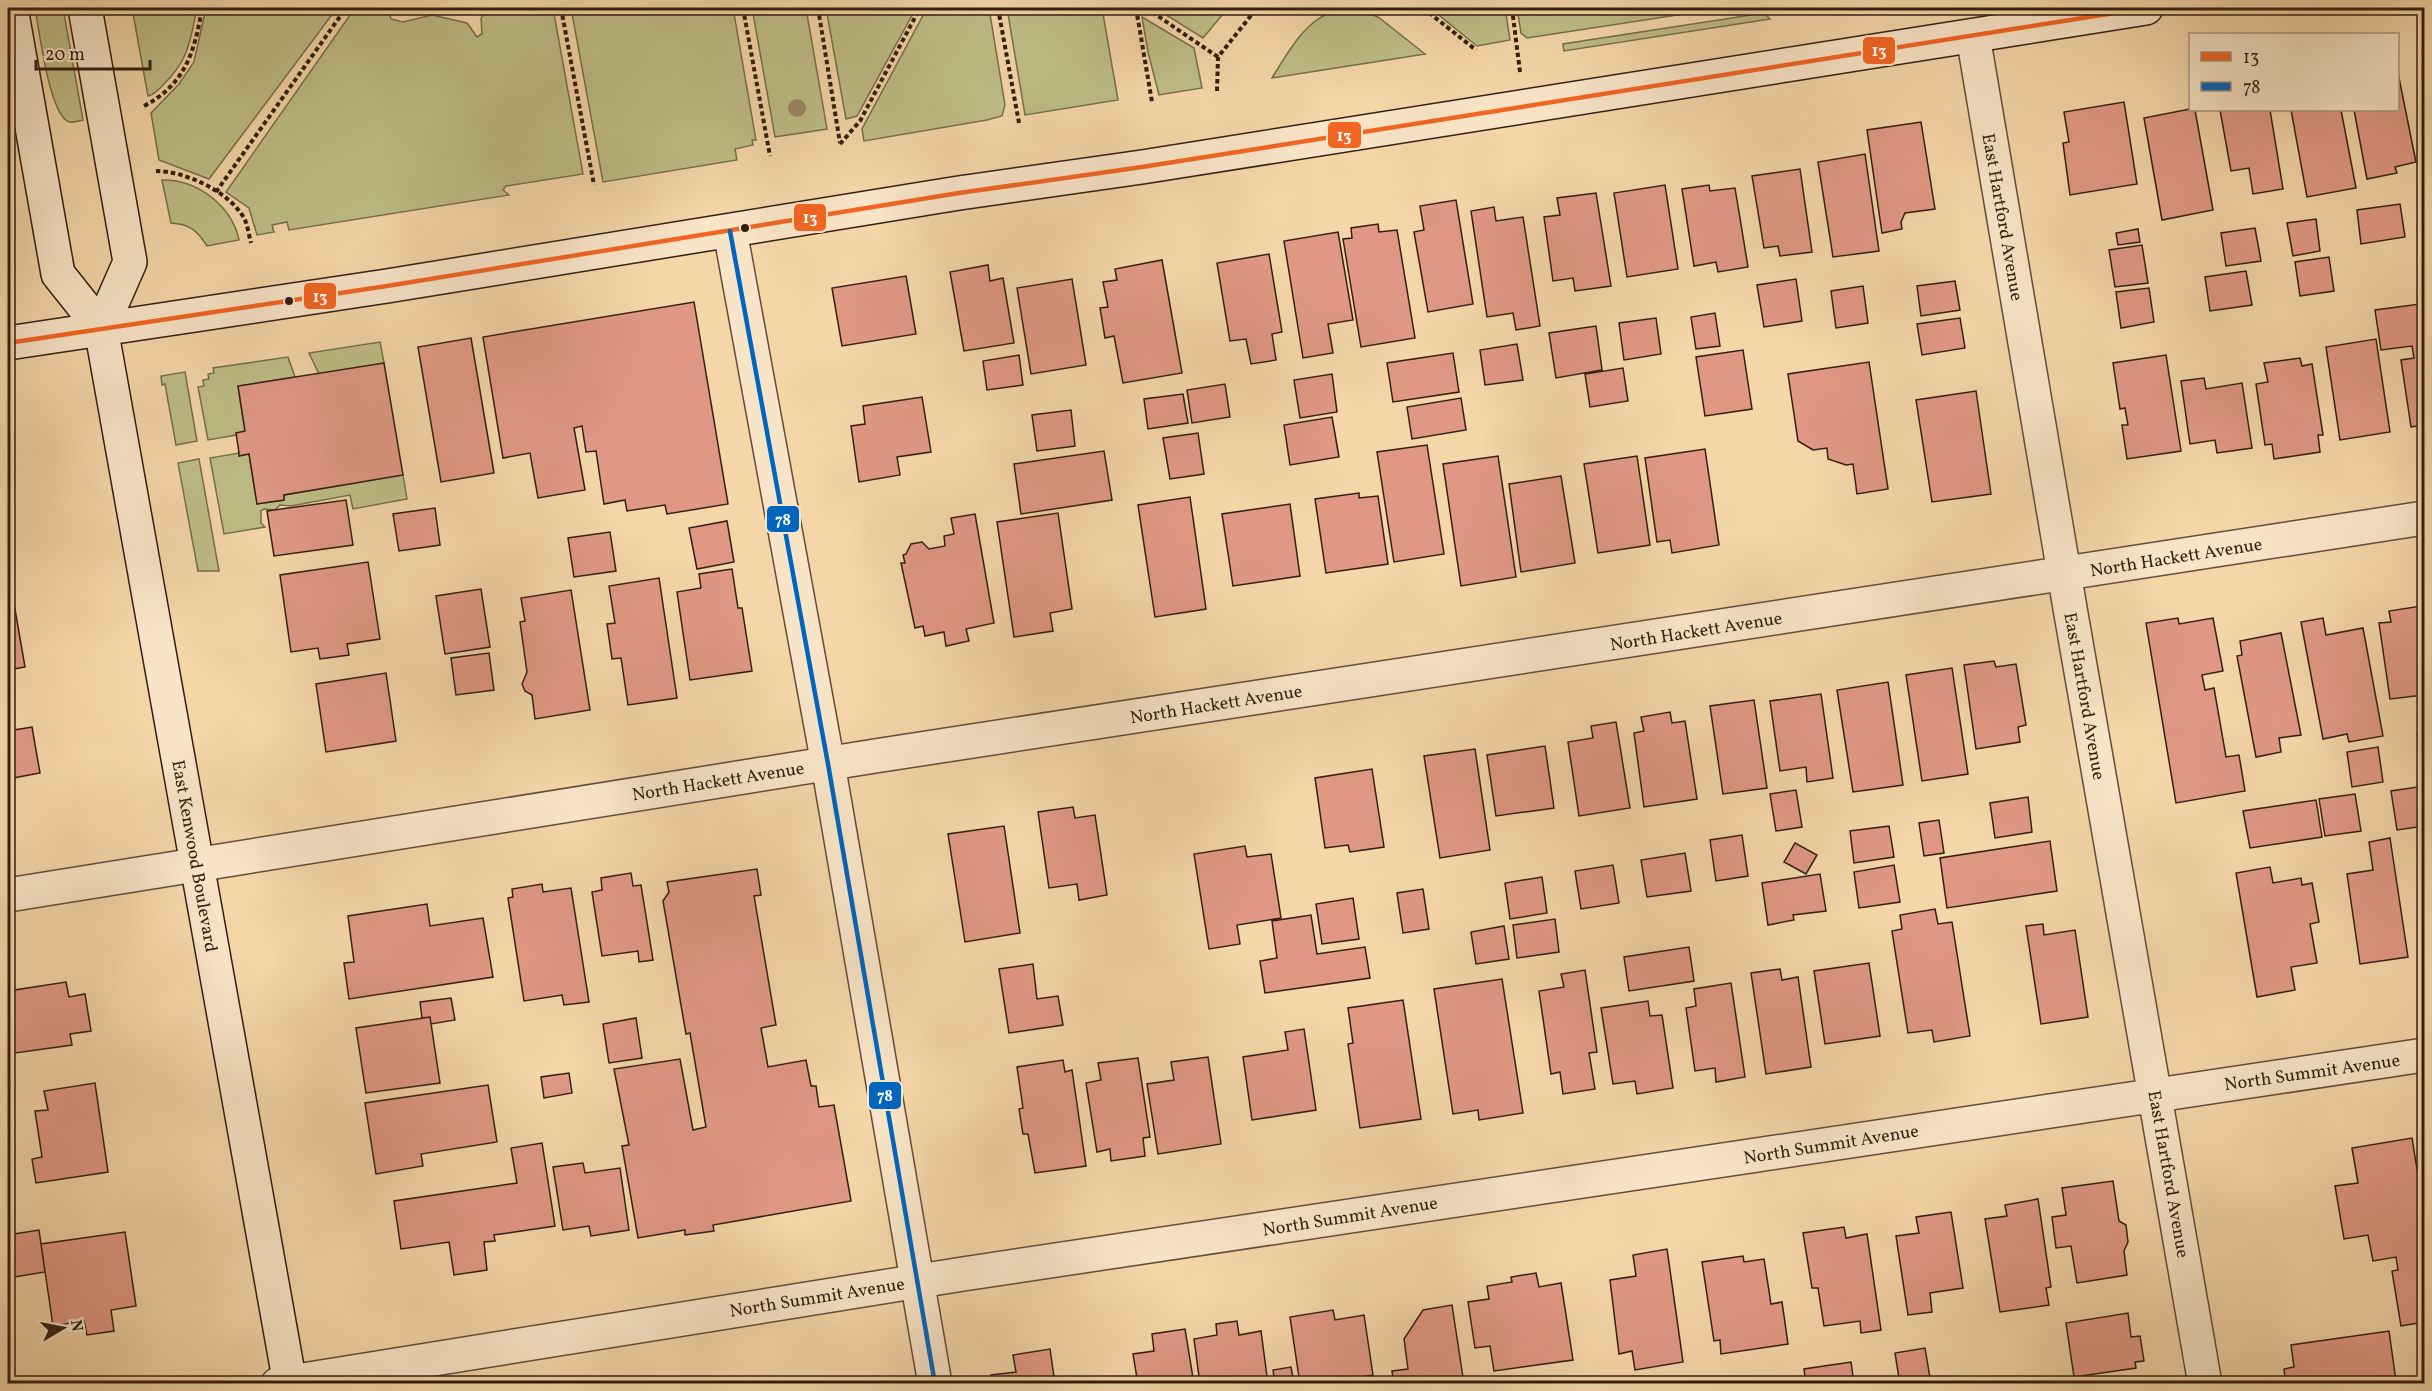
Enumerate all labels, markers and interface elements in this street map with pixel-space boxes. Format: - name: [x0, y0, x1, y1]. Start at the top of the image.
- scale bar: [36, 33, 150, 71]
- legend: [2189, 33, 2399, 111]
- line badge: 13: [1862, 36, 1896, 65]
- text: 13: [1872, 41, 1886, 63]
- text: 20 m: [45, 43, 85, 68]
- text: 13: [2243, 46, 2259, 71]
- text: 78: [2243, 76, 2260, 101]
- line badge: 13: [1327, 121, 1362, 149]
- text: 13: [1337, 126, 1351, 148]
- street label: East Hartford Avenue: [1974, 132, 2029, 303]
- line badge: 13: [793, 203, 827, 232]
- text: 13: [803, 208, 817, 230]
- unlabelled marker: [739, 222, 751, 234]
- line badge: 13: [303, 282, 337, 310]
- text: 13: [313, 287, 327, 309]
- unlabelled marker: [283, 295, 295, 307]
- line badge: 78: [766, 505, 800, 533]
- text: 78: [775, 510, 791, 532]
- street label: North Hackett Avenue: [2088, 533, 2264, 584]
- street label: North Hackett Avenue: [1608, 607, 1784, 658]
- street label: East Hartford Avenue: [2056, 611, 2111, 782]
- street label: North Hackett Avenue: [1128, 680, 1304, 731]
- street label: North Hackett Avenue: [630, 757, 806, 808]
- street label: East Kenwood Boulevard: [164, 758, 223, 954]
- street label: North Summit Avenue: [2223, 1049, 2402, 1098]
- line badge: 78: [868, 1081, 902, 1110]
- text: 78: [877, 1086, 893, 1108]
- street label: East Hartford Avenue: [2140, 1089, 2195, 1260]
- street label: North Summit Avenue: [1742, 1119, 1921, 1172]
- street label: North Summit Avenue: [1261, 1191, 1440, 1244]
- street label: North Summit Avenue: [728, 1272, 907, 1325]
- north arrow: [33, 1298, 93, 1358]
- text: N: [64, 1318, 88, 1334]

